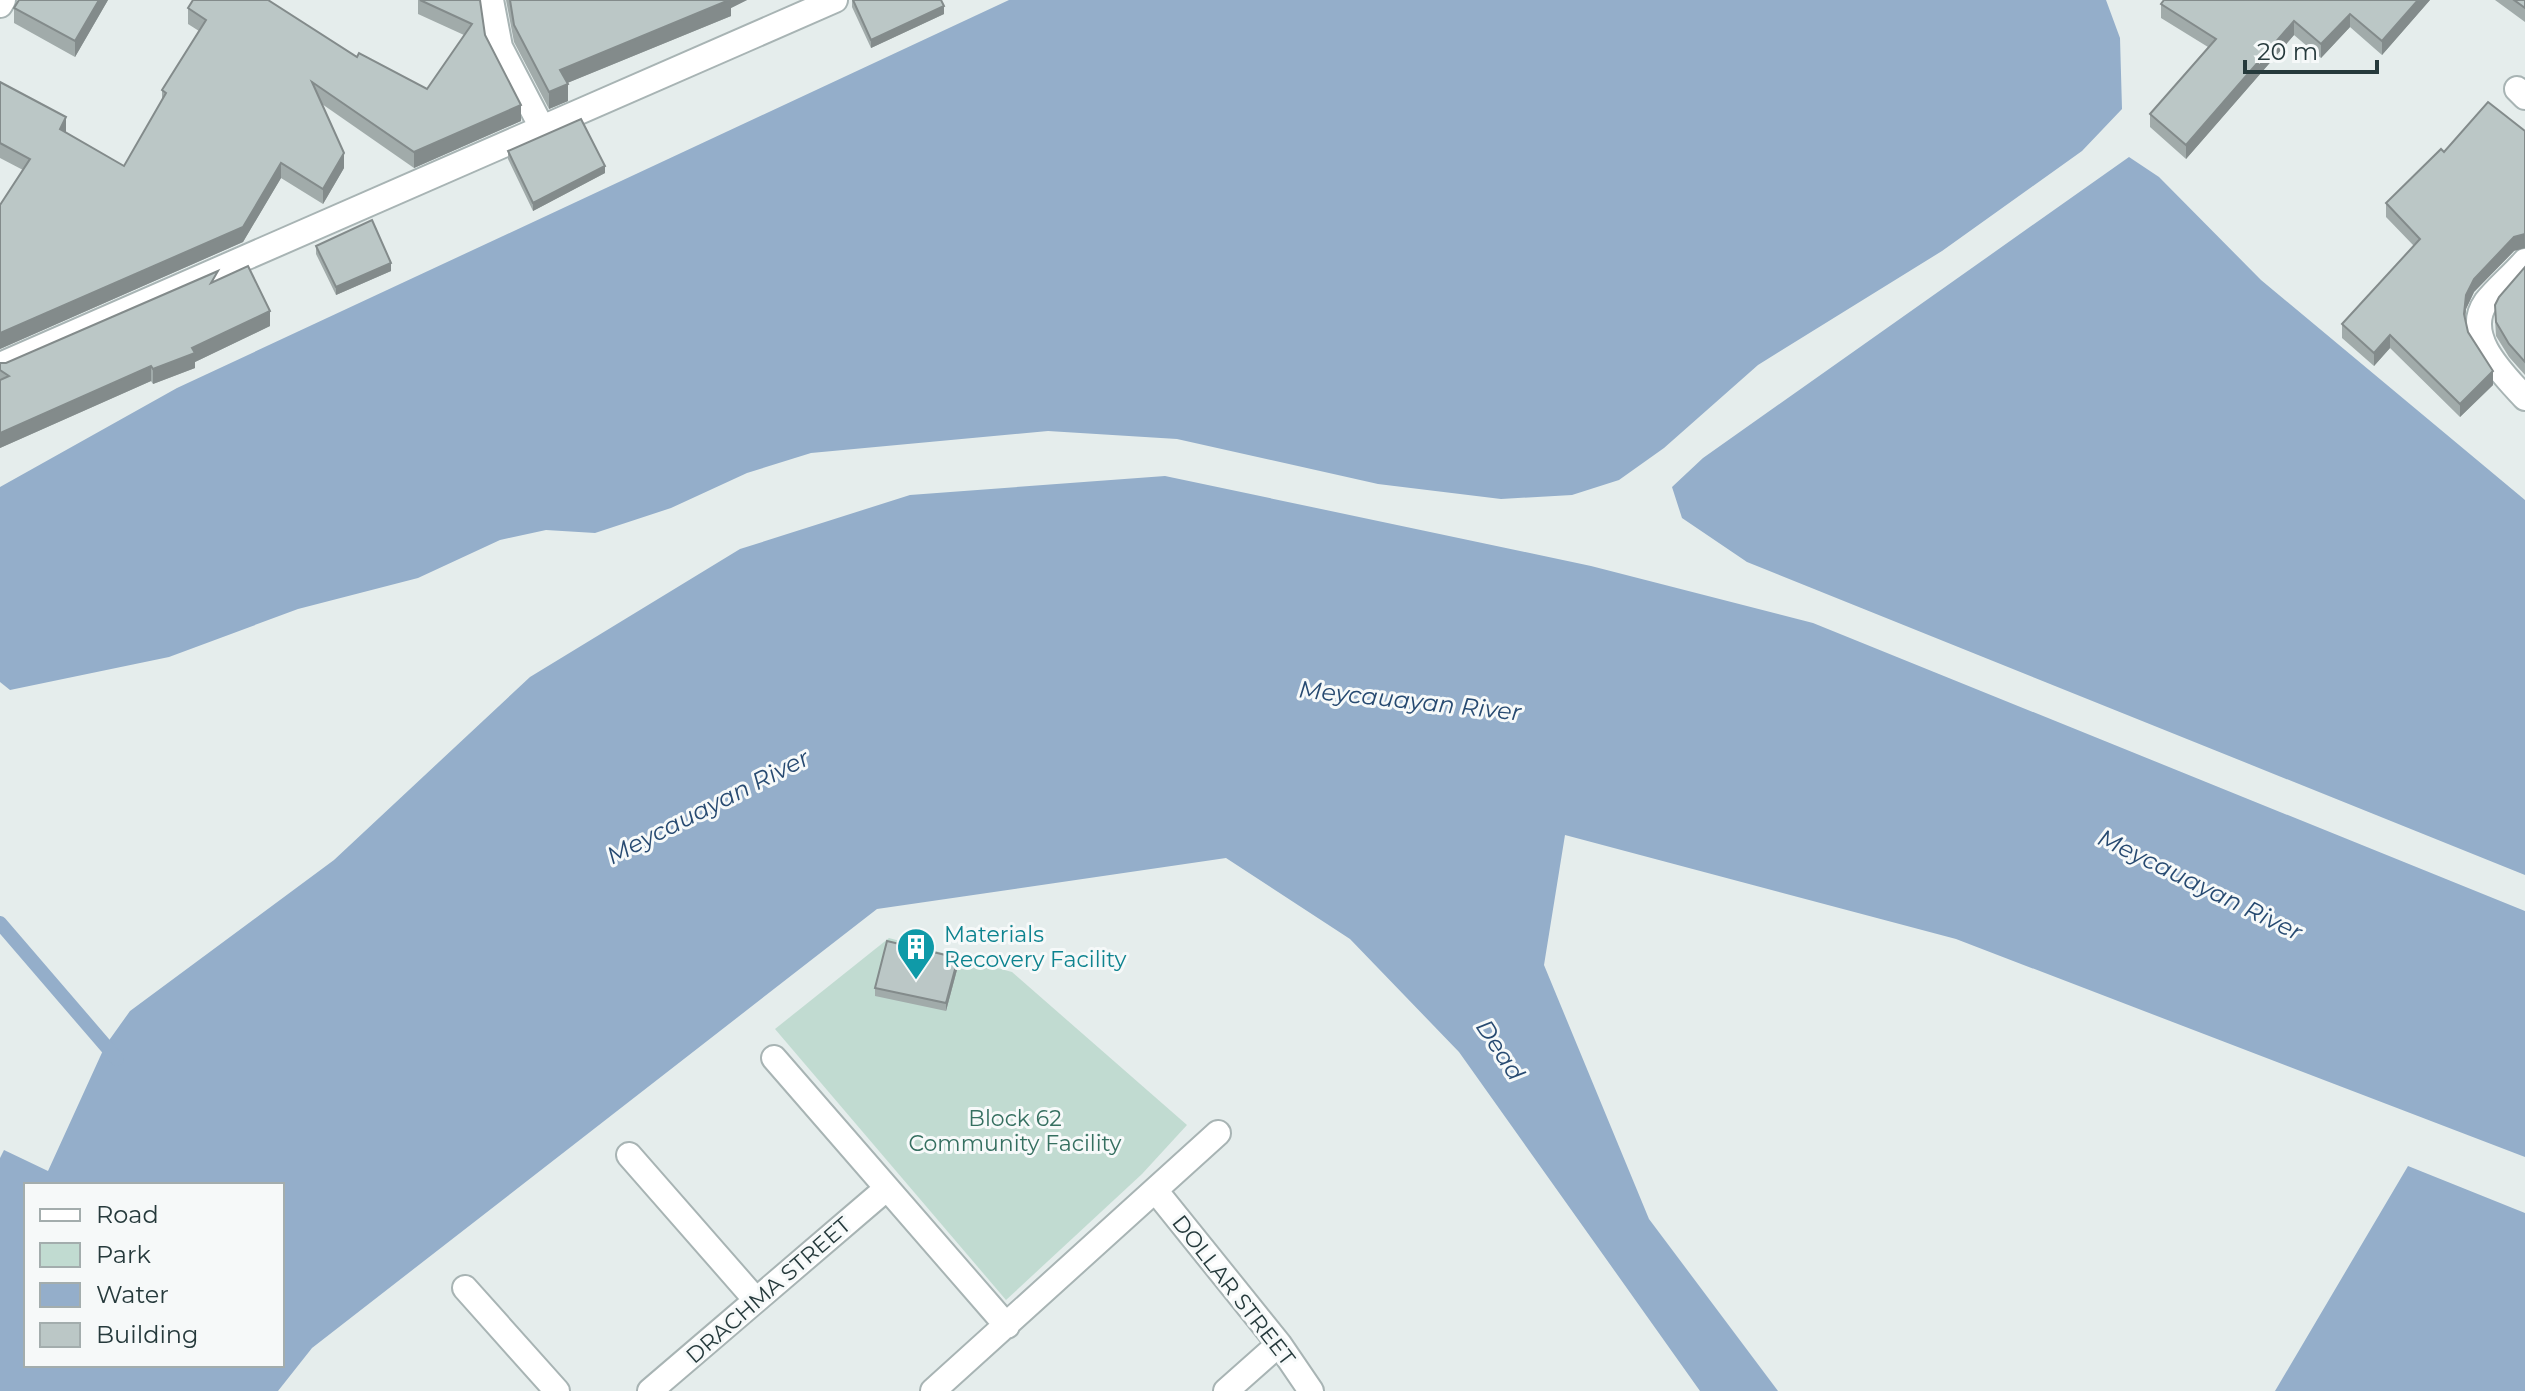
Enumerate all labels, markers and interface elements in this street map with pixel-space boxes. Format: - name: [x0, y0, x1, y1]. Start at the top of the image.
- scale bar: [2245, 24, 2377, 74]
- text: 20 m: [2257, 37, 2318, 66]
- water label: Meycauayan River: [1297, 674, 1524, 727]
- water label: Meycauayan River: [601, 742, 815, 870]
- water label: Meycauayan River: [2093, 822, 2308, 947]
- place label: Materials Recovery Facility: [944, 921, 1126, 973]
- building icon: Materials Recovery Facility: [895, 926, 937, 981]
- water label: Dead: [1470, 1014, 1531, 1086]
- park label: Block 62 Community Facility: [908, 1105, 1122, 1157]
- legend: [24, 1183, 284, 1367]
- text: Road: [96, 1200, 159, 1229]
- street label: DOLLAR STREET: [1166, 1210, 1301, 1371]
- street label: DRACHMA STREET: [680, 1211, 857, 1369]
- text: Park: [96, 1240, 151, 1269]
- text: Water: [96, 1280, 169, 1309]
- text: Building: [96, 1320, 199, 1349]

